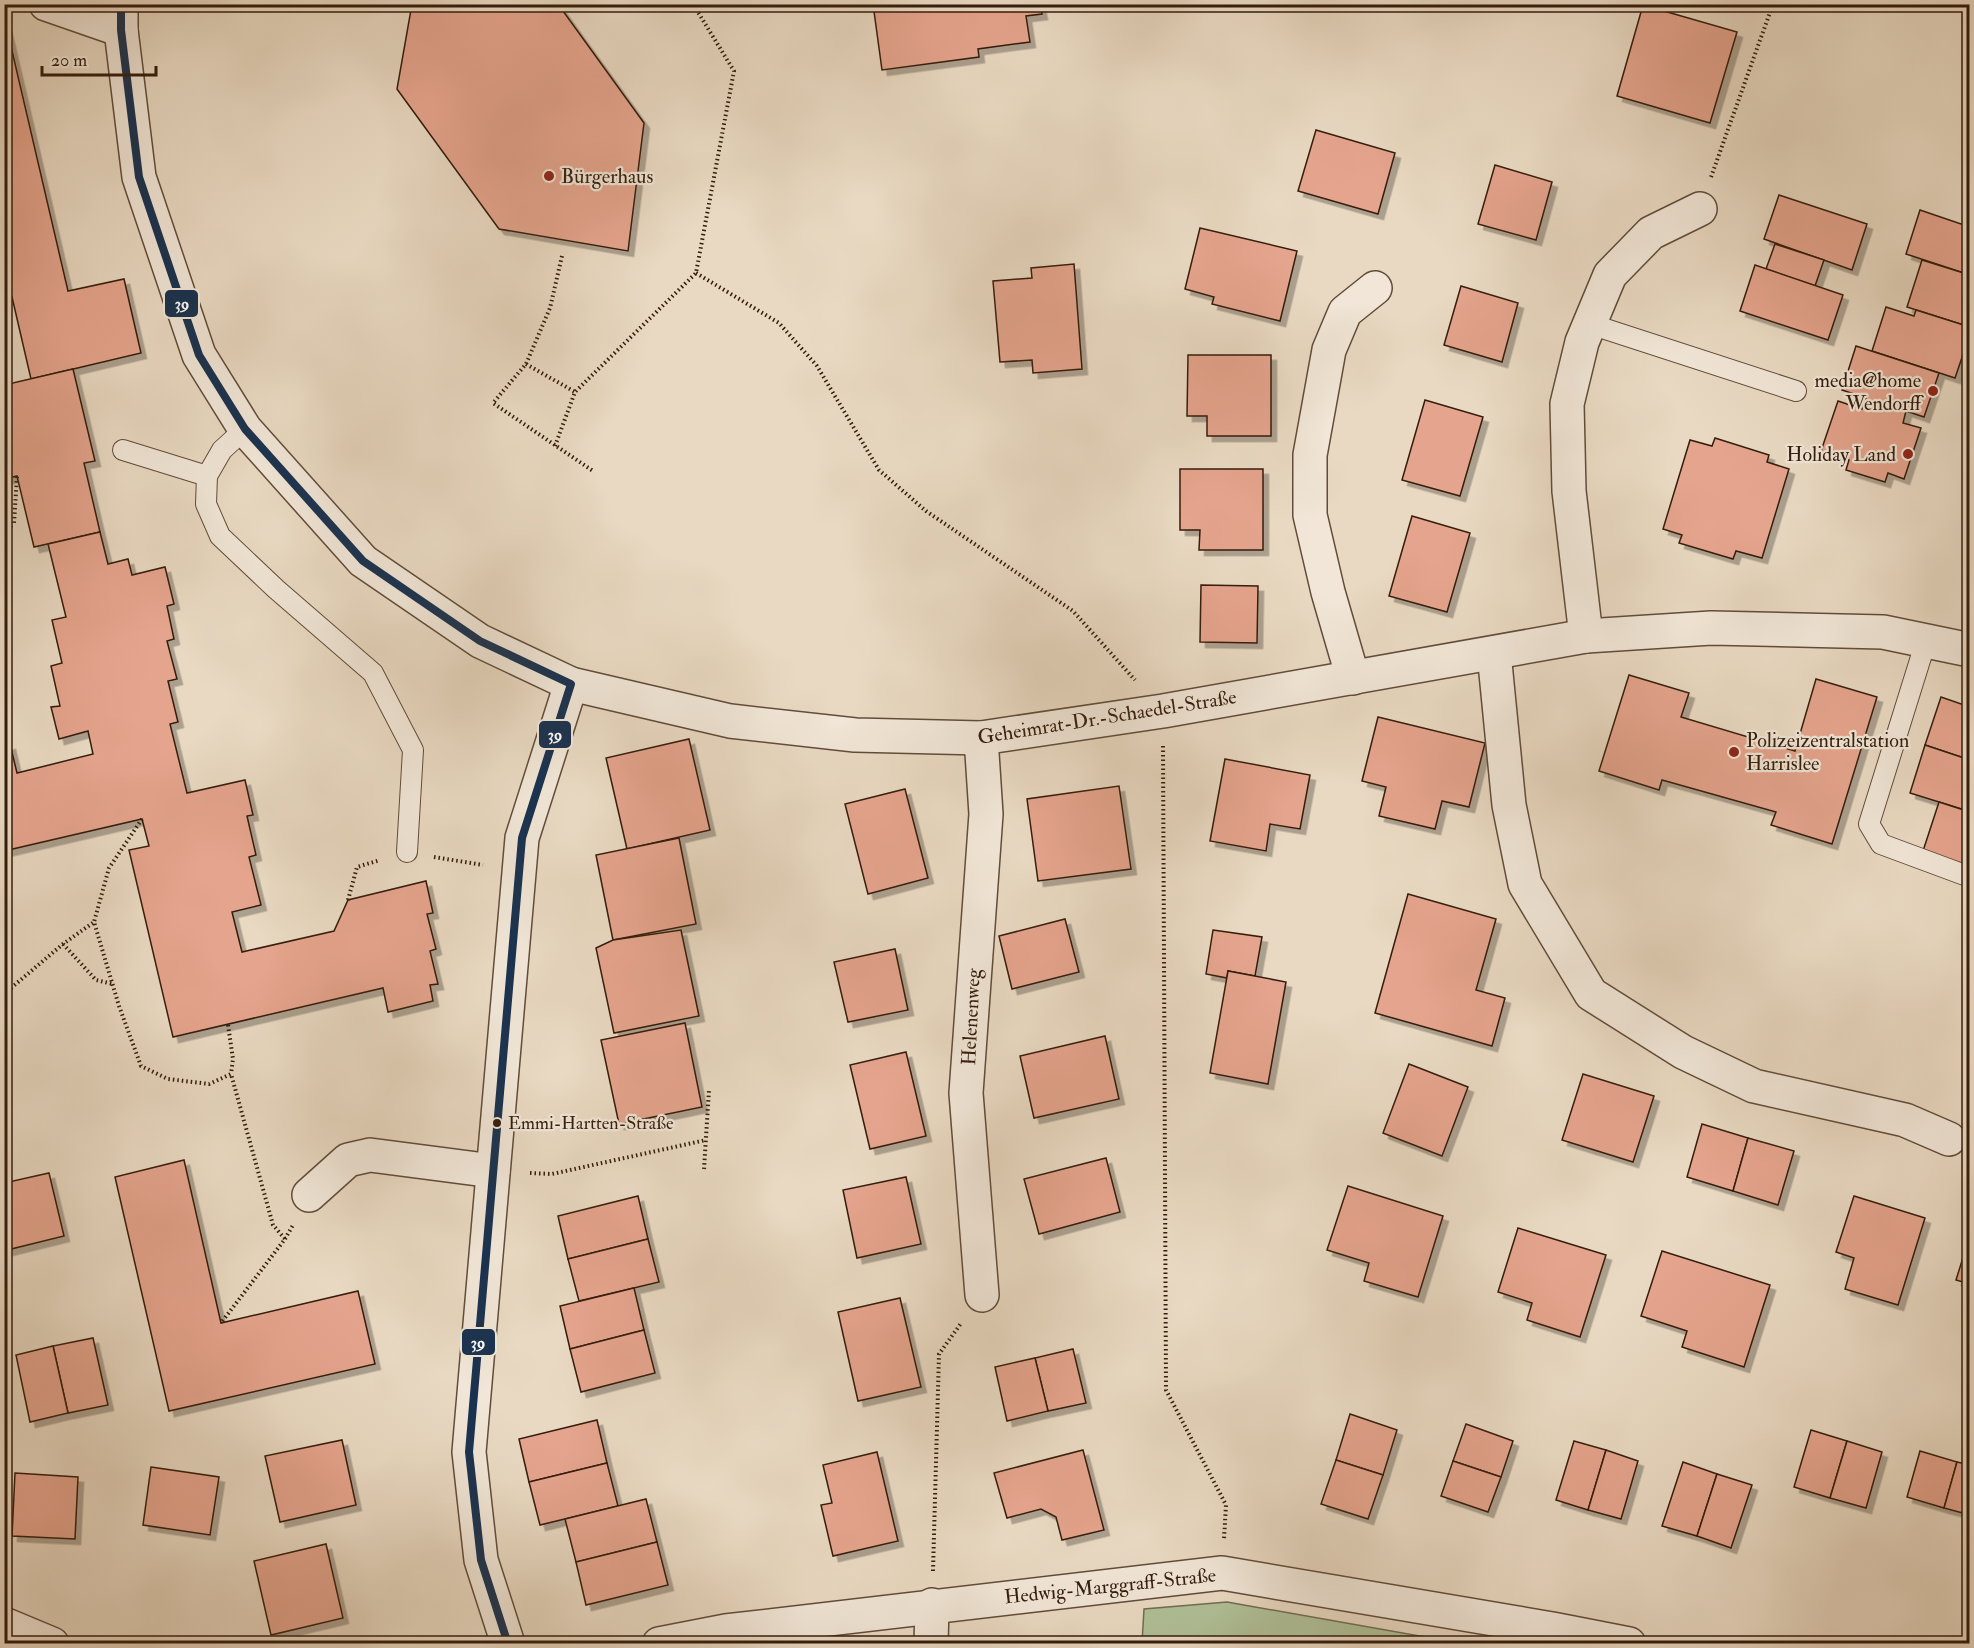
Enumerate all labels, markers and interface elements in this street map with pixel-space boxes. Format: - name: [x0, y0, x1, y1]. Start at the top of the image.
- scale bar: [42, 39, 156, 77]
- text: 20 m: [51, 49, 87, 72]
- place label: Bürgerhaus: [561, 164, 653, 189]
- marker: Bürgerhaus: [542, 169, 556, 183]
- line badge: 39: [164, 289, 199, 318]
- text: 39: [175, 294, 189, 314]
- place label: media@home Wendorff: [1815, 368, 1925, 416]
- marker: media@home Wendorff: [1926, 384, 1940, 398]
- place label: Holiday Land: [1786, 442, 1896, 467]
- marker: Holiday Land: [1901, 447, 1915, 461]
- street label: Geheimrat-Dr.-Schaedel-Straße: [976, 684, 1238, 750]
- line badge: 39: [538, 720, 572, 749]
- text: 39: [548, 725, 562, 745]
- place label: Polizeizentralstation Harrislee: [1746, 728, 1909, 776]
- marker: Polizeizentralstation Harrislee: [1727, 745, 1741, 759]
- street label: Helenenweg: [956, 967, 986, 1066]
- place label: Emmi-Hartten-Straße: [508, 1112, 674, 1135]
- marker: Emmi-Hartten-Straße: [491, 1117, 503, 1129]
- line badge: 39: [461, 1328, 496, 1356]
- text: 39: [471, 1333, 485, 1353]
- street label: Hedwig-Marggraff-Straße: [1003, 1562, 1217, 1610]

